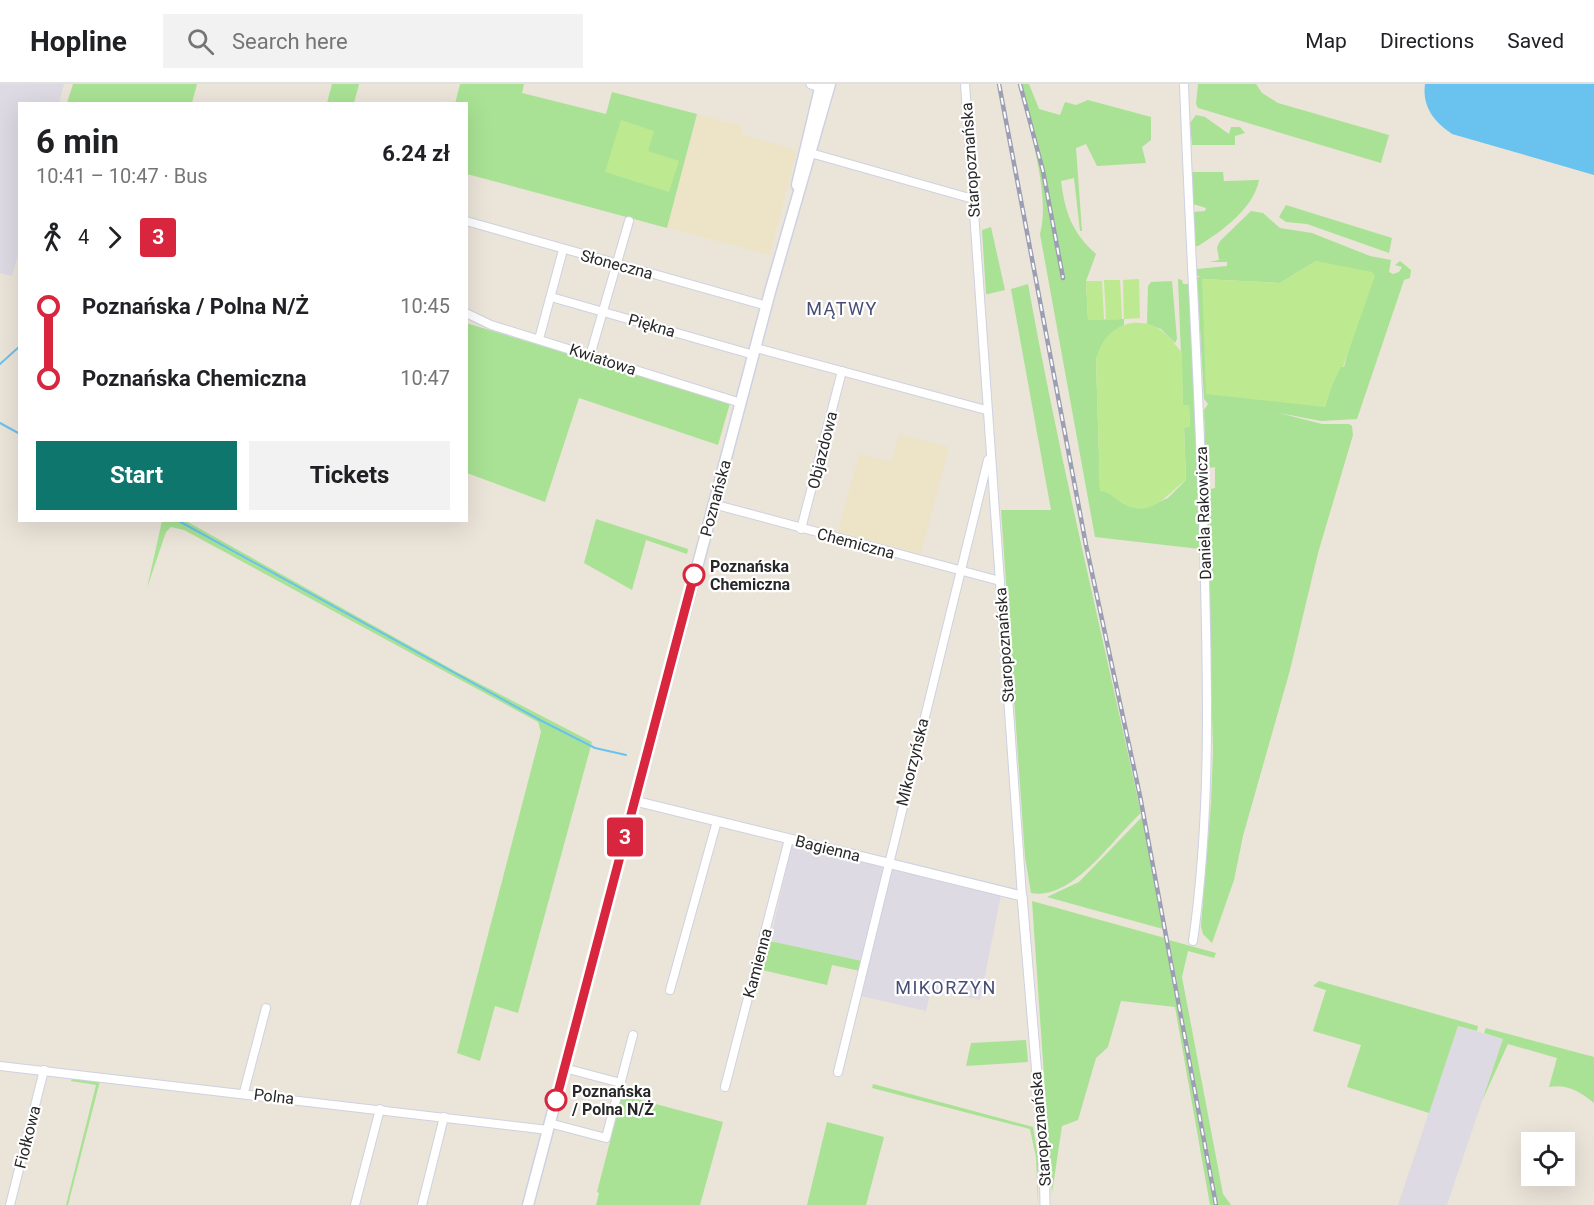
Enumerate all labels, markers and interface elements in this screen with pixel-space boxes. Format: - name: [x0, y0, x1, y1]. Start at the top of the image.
- search box: [163, 14, 583, 68]
- text: Hopline: [30, 25, 127, 58]
- icon: search: [184, 25, 217, 58]
- text: Search here: [232, 29, 348, 54]
- text: Map: [1305, 29, 1347, 53]
- text: Directions: [1380, 29, 1474, 53]
- text: Saved: [1507, 29, 1564, 53]
- street label: Staropoznańska: [957, 102, 984, 218]
- text: 6 min: [36, 122, 119, 161]
- text: 6.24 zł: [382, 141, 450, 166]
- text: 10:41 – 10:47 · Bus: [36, 164, 208, 188]
- icon: walk: [36, 221, 69, 254]
- icon: forward: [98, 221, 131, 254]
- text: 4: [78, 225, 89, 249]
- text: 3: [152, 225, 164, 249]
- street label: Słoneczna: [579, 246, 655, 283]
- text: Poznańska / Polna N/Ż: [82, 294, 309, 319]
- text: 10:45: [400, 294, 450, 318]
- district label: MĄTWY: [806, 298, 878, 319]
- street label: Piękna: [626, 310, 678, 341]
- street label: Kwiatowa: [567, 340, 639, 379]
- text: Poznańska Chemiczna: [82, 366, 306, 391]
- text: 10:47: [400, 366, 450, 390]
- street label: Objazdowa: [804, 409, 841, 491]
- button: Start: [36, 441, 237, 510]
- button: Tickets: [249, 441, 450, 510]
- street label: Daniela Rakowicza: [1192, 446, 1215, 580]
- street label: Poznańska: [696, 458, 735, 538]
- street label: Chemiczna: [815, 524, 897, 563]
- place label: Poznańska Chemiczna: [710, 557, 791, 594]
- marker: Poznańska Chemiczna: [683, 564, 705, 586]
- street label: Staropoznańska: [991, 587, 1018, 703]
- street label: Mikorzyńska: [892, 716, 933, 808]
- line badge: 3: [606, 818, 644, 856]
- text: 3: [619, 825, 631, 849]
- street label: Bagienna: [793, 831, 862, 866]
- street label: Kamienna: [739, 926, 776, 1000]
- district label: MIKORZYN: [895, 977, 997, 998]
- street label: Staropoznańska: [1026, 1071, 1055, 1187]
- place label: Poznańska / Polna N/Ż: [571, 1082, 654, 1119]
- street label: Polna: [253, 1085, 295, 1108]
- marker: Poznańska / Polna N/Ż: [545, 1089, 567, 1111]
- street label: Fiołkowa: [11, 1104, 44, 1171]
- map controls: [1521, 1132, 1575, 1186]
- button: locate: [1521, 1132, 1575, 1186]

